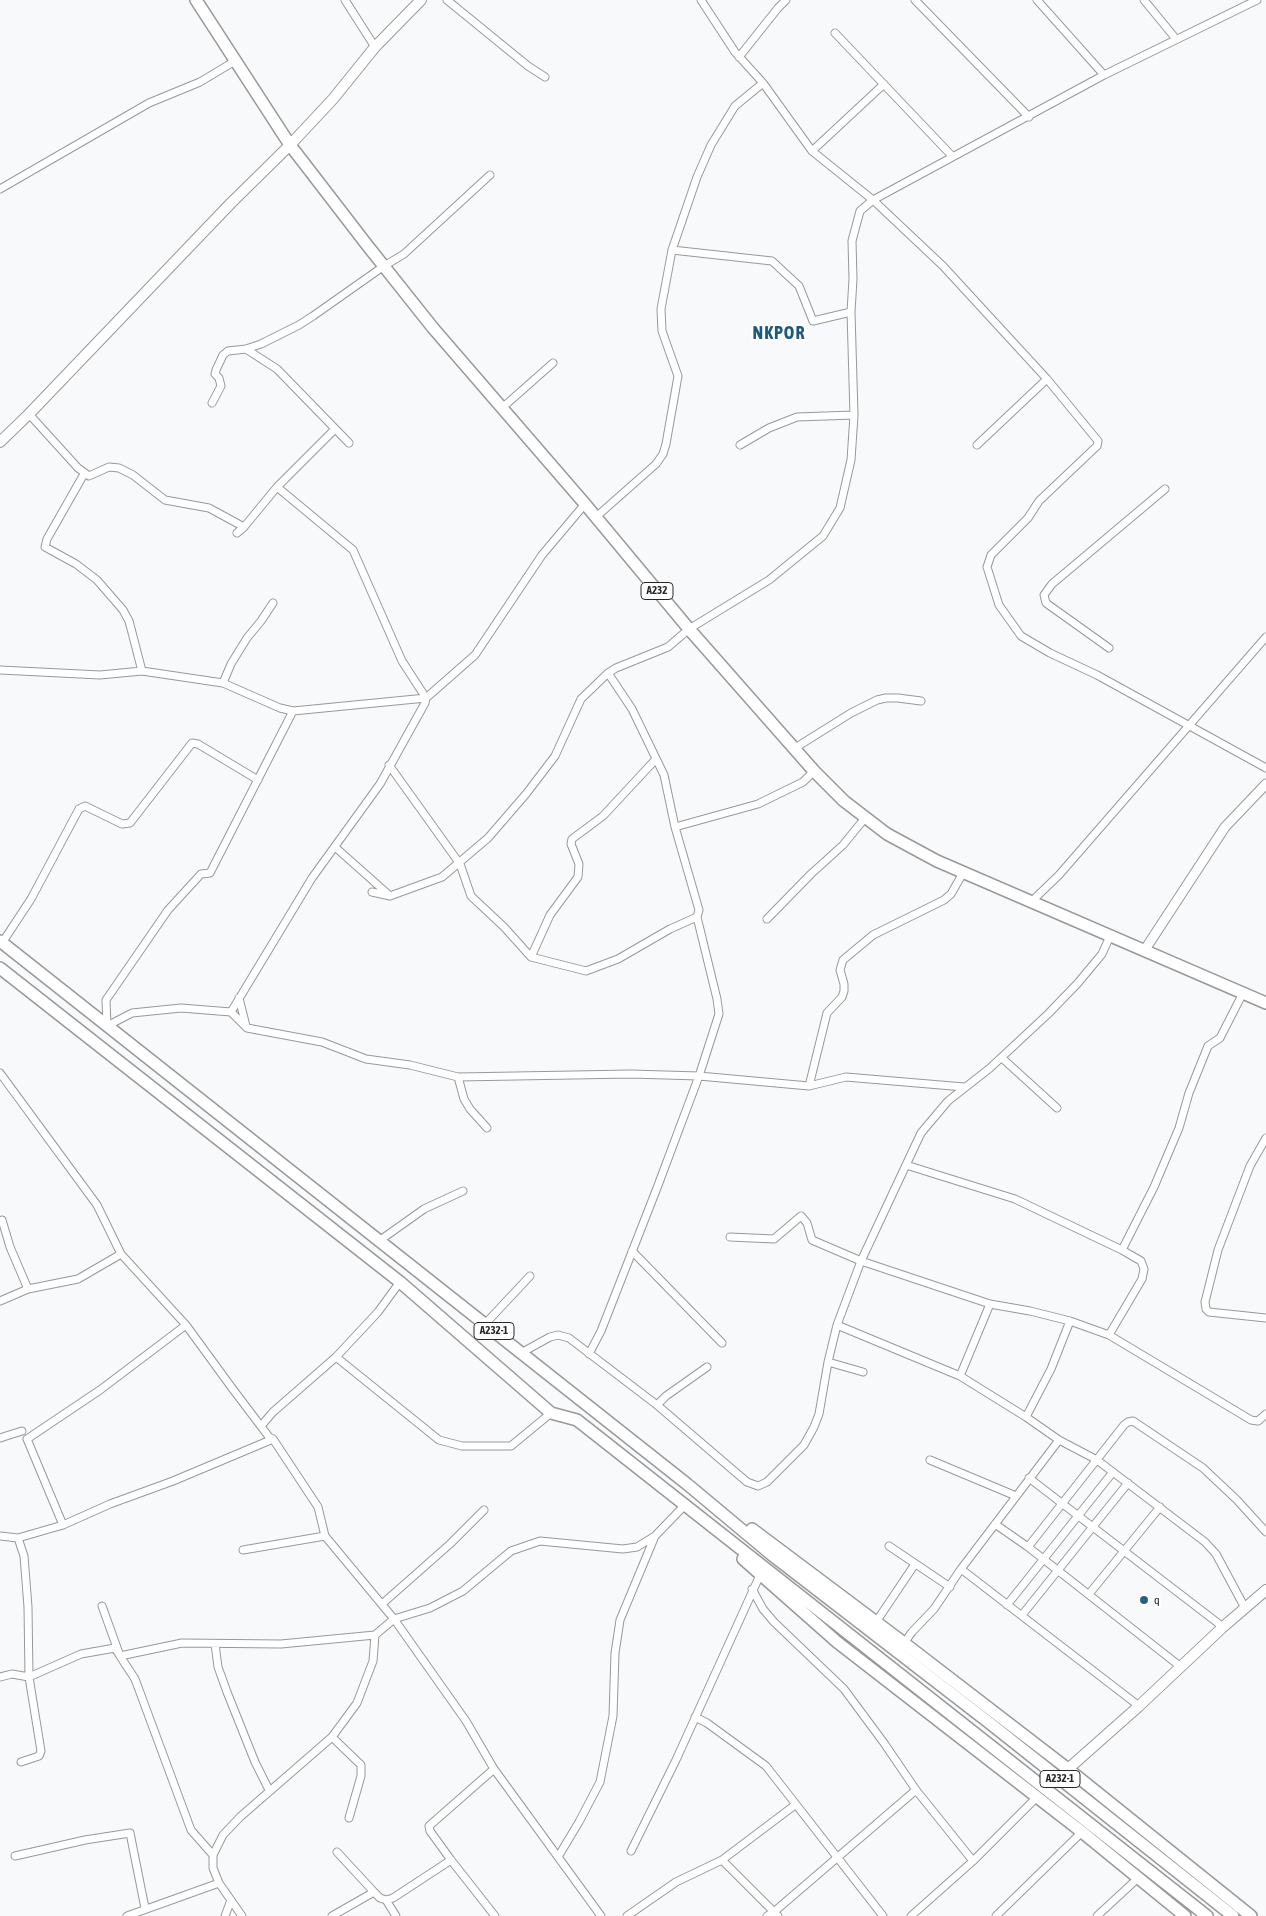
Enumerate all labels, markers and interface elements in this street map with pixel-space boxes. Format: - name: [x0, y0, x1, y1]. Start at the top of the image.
- district label: NKPOR: [752, 322, 806, 344]
- road number: A232: [641, 582, 673, 600]
- road number: A232-1: [474, 1322, 514, 1340]
- place label: q: [1154, 1593, 1160, 1607]
- marker: q: [1138, 1594, 1150, 1606]
- road number: A232-1: [1040, 1770, 1080, 1788]

